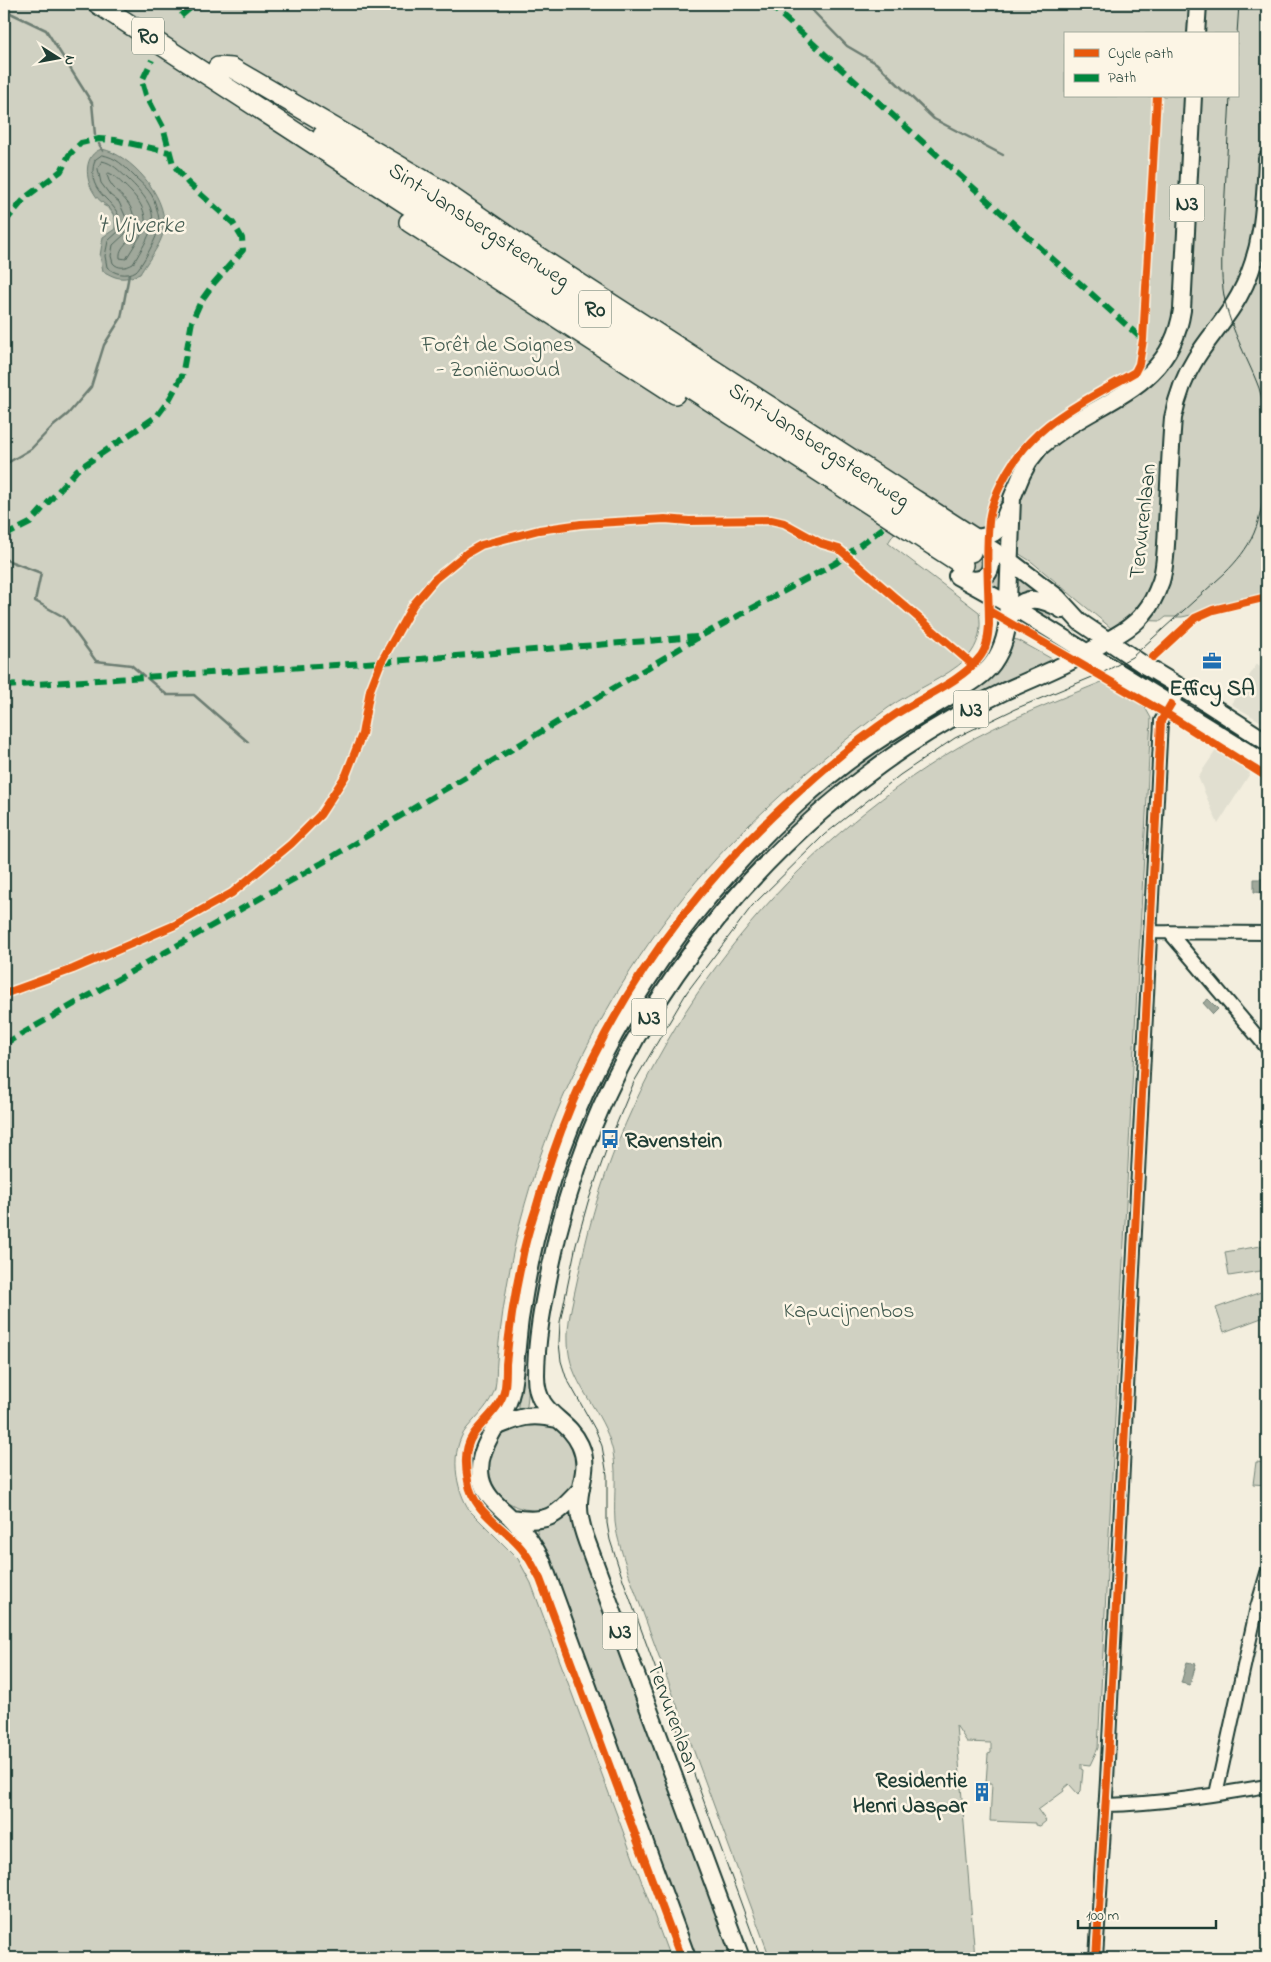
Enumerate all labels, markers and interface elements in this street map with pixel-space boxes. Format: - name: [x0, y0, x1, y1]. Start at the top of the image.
- road number: R0: [132, 18, 164, 54]
- north arrow: [32, 32, 82, 82]
- legend: [1064, 32, 1238, 98]
- text: Cycle path: [1108, 43, 1173, 66]
- text: N: [58, 54, 80, 67]
- text: Path: [1108, 67, 1136, 89]
- street label: Sint-Jansbergsteenweg: [381, 156, 576, 298]
- road number: N3: [1170, 184, 1204, 222]
- water label: 't Vijverke: [96, 209, 185, 244]
- road number: R0: [579, 290, 611, 328]
- park label: Forêt de Soignes - Zoniënwoud: [421, 330, 574, 387]
- street label: Sint-Jansbergsteenweg: [721, 376, 916, 518]
- street label: Tervurenlaan: [1122, 462, 1166, 581]
- office icon: Efficy SA: [1201, 650, 1223, 672]
- place label: Efficy SA: [1169, 674, 1255, 707]
- road number: N3: [954, 691, 988, 728]
- road number: N3: [632, 999, 666, 1036]
- place label: Ravenstein: [625, 1126, 722, 1158]
- bus stop icon: Ravenstein: [599, 1128, 621, 1150]
- park label: Kapucijnenbos: [784, 1296, 914, 1328]
- road number: N3: [602, 1612, 638, 1650]
- street label: Tervurenlaan: [637, 1658, 707, 1778]
- place label: Residentie Henri Jaspar: [853, 1766, 968, 1823]
- building icon: Residentie Henri Jaspar: [971, 1781, 993, 1803]
- scale bar: [1078, 1897, 1216, 1929]
- text: 100 m: [1086, 1905, 1119, 1927]

